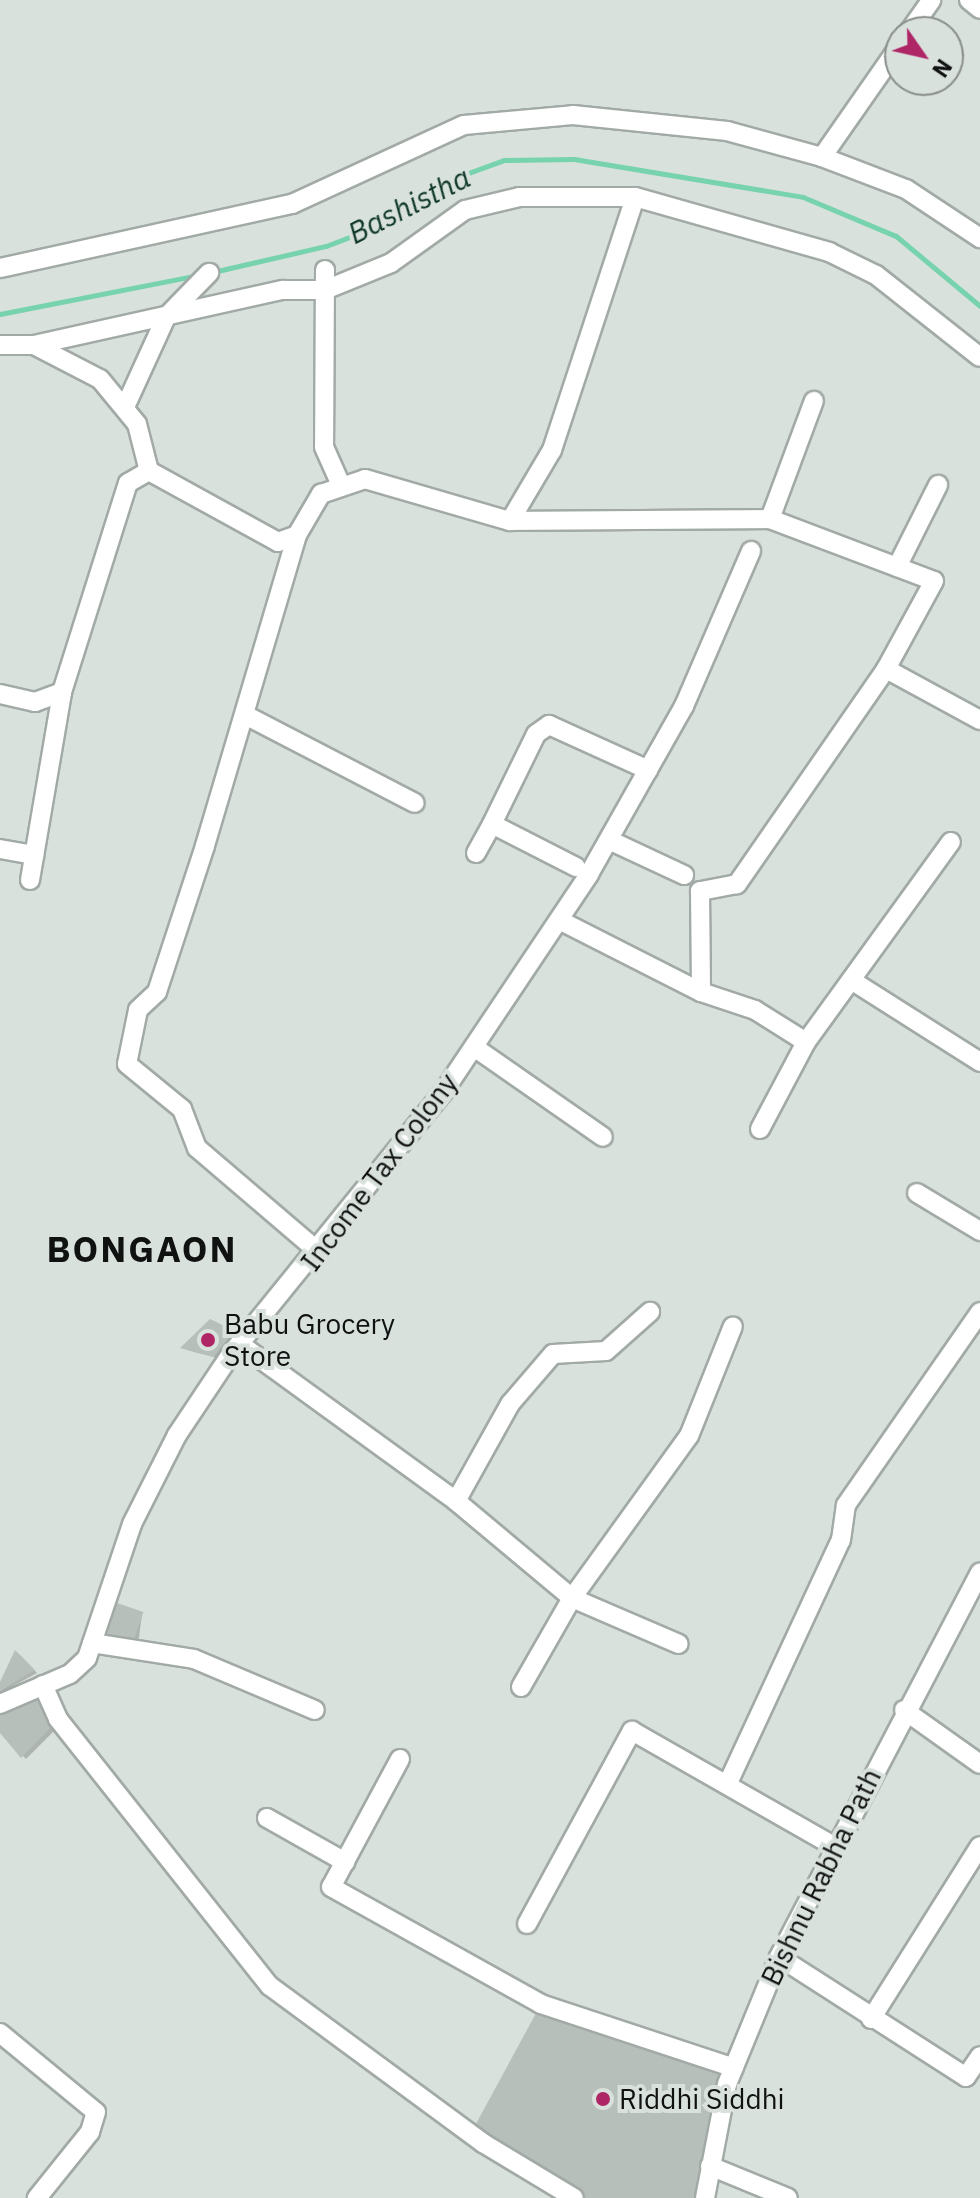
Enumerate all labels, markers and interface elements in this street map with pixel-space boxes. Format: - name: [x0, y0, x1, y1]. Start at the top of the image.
- north arrow: [884, 16, 964, 96]
- text: N: [926, 54, 959, 83]
- water label: Bashistha: [342, 159, 476, 251]
- street label: Income Tax Colony: [294, 1066, 464, 1278]
- district label: BONGAON: [46, 1227, 238, 1271]
- place label: Babu Grocery Store: [224, 1307, 395, 1373]
- marker: Babu Grocery Store: [199, 1331, 217, 1349]
- street label: Bishnu Rabha Path: [754, 1763, 888, 1991]
- place label: Riddhi Siddhi: [619, 2082, 785, 2116]
- marker: Riddhi Siddhi: [594, 2090, 612, 2108]

